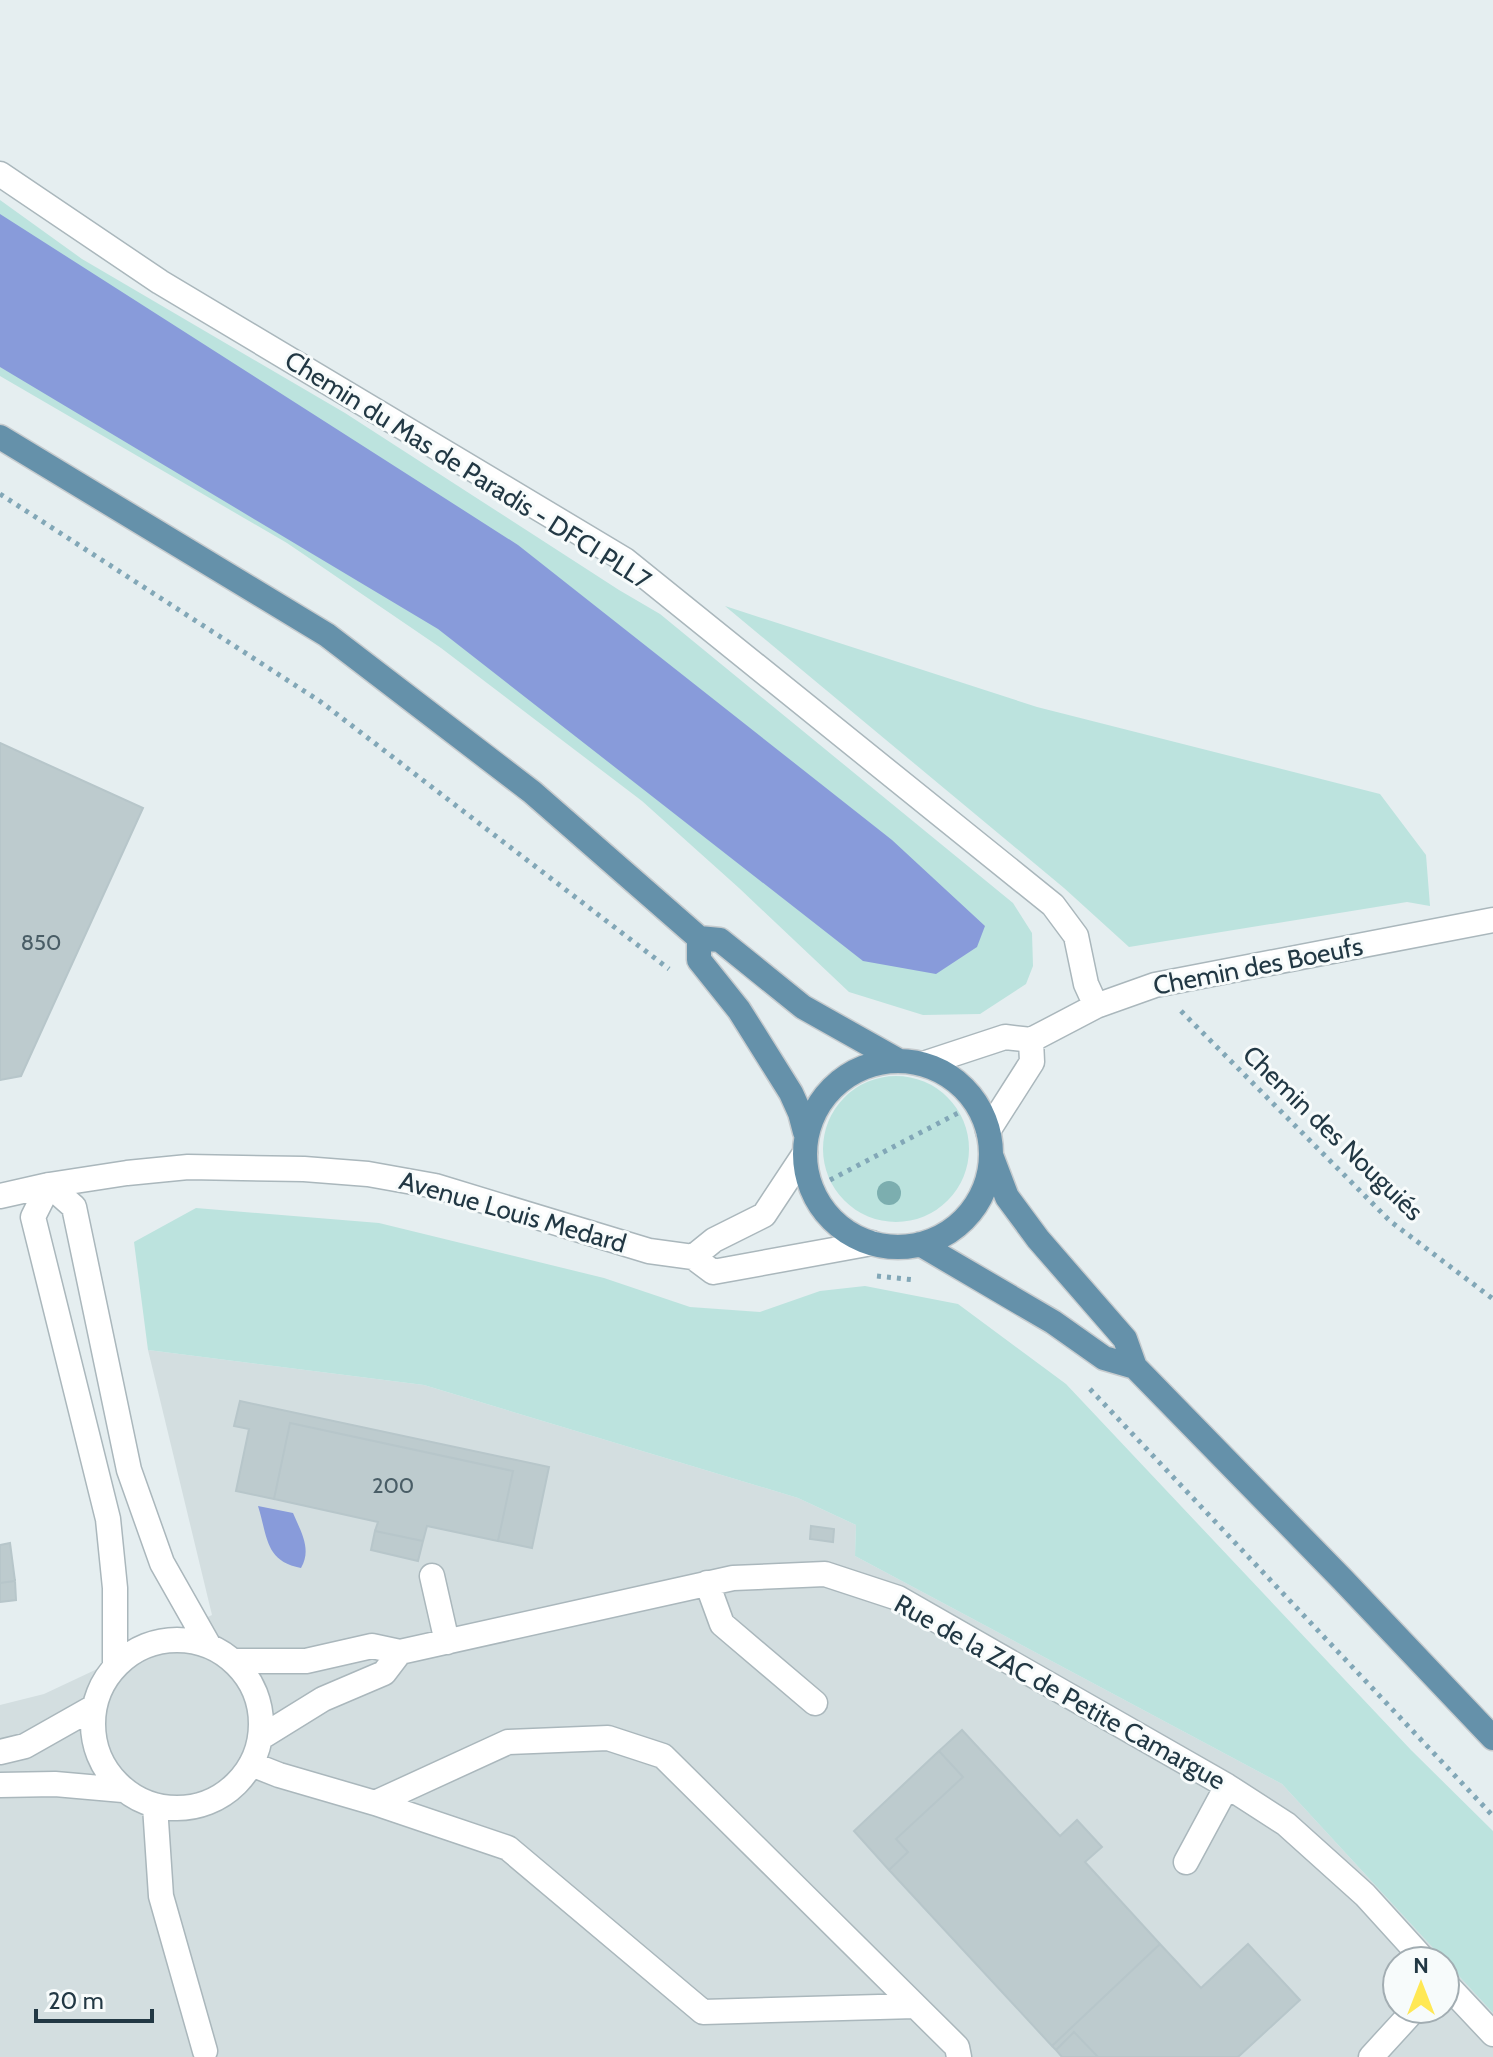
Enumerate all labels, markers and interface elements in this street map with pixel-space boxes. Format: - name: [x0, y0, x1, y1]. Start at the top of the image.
- street label: Chemin du Mas de Paradis - DFCI PLL7: [279, 344, 657, 596]
- house number: 850: [21, 929, 61, 956]
- street label: Chemin des Boeufs: [1151, 930, 1366, 1002]
- street label: Chemin des Nouguiés: [1236, 1039, 1430, 1228]
- street label: Avenue Louis Medard: [396, 1164, 630, 1260]
- house number: 200: [372, 1472, 414, 1499]
- street label: Rue de la ZAC de Petite Camargue: [889, 1588, 1231, 1796]
- north arrow: [1381, 1945, 1461, 2025]
- text: N: [1413, 1952, 1429, 1979]
- scale bar: [36, 1973, 152, 2023]
- text: 20 m: [48, 1986, 104, 2015]

